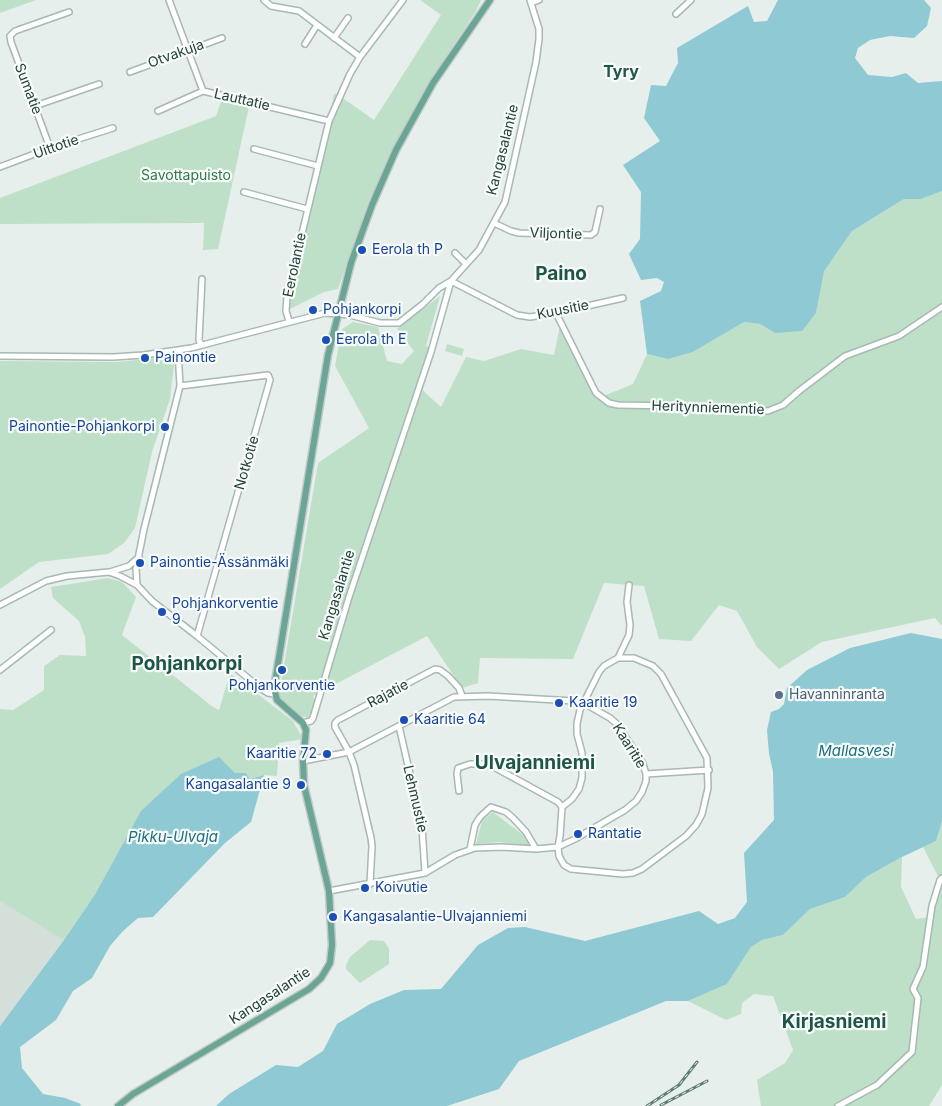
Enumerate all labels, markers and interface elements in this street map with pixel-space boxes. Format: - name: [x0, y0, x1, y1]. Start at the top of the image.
- street label: Otvakuja: [146, 36, 206, 72]
- street label: Sumatie: [11, 61, 45, 117]
- district label: Tyry: [603, 62, 639, 82]
- street label: Lauttatie: [212, 85, 272, 115]
- street label: Kangasalantie: [484, 103, 522, 197]
- street label: Uittotie: [31, 131, 81, 163]
- park label: Savottapuisto: [141, 168, 231, 184]
- street label: Viljontie: [529, 225, 583, 243]
- street label: Eerolantie: [280, 231, 310, 299]
- place label: Eerola th P: [372, 242, 443, 258]
- marker: Eerola th P: [356, 244, 368, 256]
- district label: Paino: [535, 263, 587, 285]
- street label: Kuusitie: [536, 297, 590, 323]
- place label: Pohjankorpi: [323, 302, 401, 318]
- marker: Pohjankorpi: [307, 304, 319, 316]
- place label: Eerola th E: [336, 332, 406, 348]
- marker: Eerola th E: [320, 334, 332, 346]
- place label: Painontie: [155, 350, 216, 366]
- marker: Painontie: [139, 352, 151, 364]
- street label: Heritynniementie: [651, 398, 765, 418]
- place label: Painontie-Pohjankorpi: [9, 419, 155, 435]
- marker: Painontie-Pohjankorpi: [159, 421, 171, 433]
- street label: Notkotie: [231, 434, 263, 492]
- street label: Kangasalantie: [315, 548, 359, 642]
- place label: Painontie-Ässänmäki: [150, 555, 289, 571]
- marker: Painontie-Ässänmäki: [134, 557, 146, 569]
- place label: Pohjankorventie 9: [172, 596, 278, 628]
- marker: Pohjankorventie 9: [156, 606, 168, 618]
- district label: Pohjankorpi: [132, 653, 242, 675]
- marker: Pohjankorventie: [276, 664, 288, 676]
- street label: Rajatie: [365, 676, 411, 712]
- place label: Pohjankorventie: [229, 678, 335, 694]
- place label: Havanninranta: [789, 687, 885, 703]
- marker: Havanninranta: [773, 689, 785, 701]
- place label: Kaaritie 19: [569, 695, 637, 711]
- marker: Kaaritie 19: [553, 697, 565, 709]
- place label: Kaaritie 64: [414, 712, 486, 728]
- marker: Kaaritie 64: [398, 714, 410, 726]
- street label: Kaaritie: [609, 720, 649, 772]
- water label: Mallasvesi: [818, 742, 894, 760]
- place label: Kaaritie 72: [246, 746, 317, 762]
- marker: Kaaritie 72: [321, 748, 333, 760]
- district label: Ulvajanniemi: [475, 752, 595, 774]
- street label: Lehmustie: [399, 764, 431, 834]
- place label: Kangasalantie 9: [185, 777, 291, 793]
- marker: Kangasalantie 9: [295, 779, 307, 791]
- place label: Rantatie: [588, 826, 642, 842]
- water label: Pikku-Ulvaja: [128, 828, 218, 846]
- marker: Rantatie: [572, 828, 584, 840]
- place label: Koivutie: [375, 880, 428, 896]
- marker: Koivutie: [359, 882, 371, 894]
- place label: Kangasalantie-Ulvajanniemi: [343, 909, 527, 925]
- marker: Kangasalantie-Ulvajanniemi: [327, 911, 339, 923]
- street label: Kangasalantie: [226, 964, 314, 1028]
- district label: Kirjasniemi: [782, 1011, 886, 1033]

